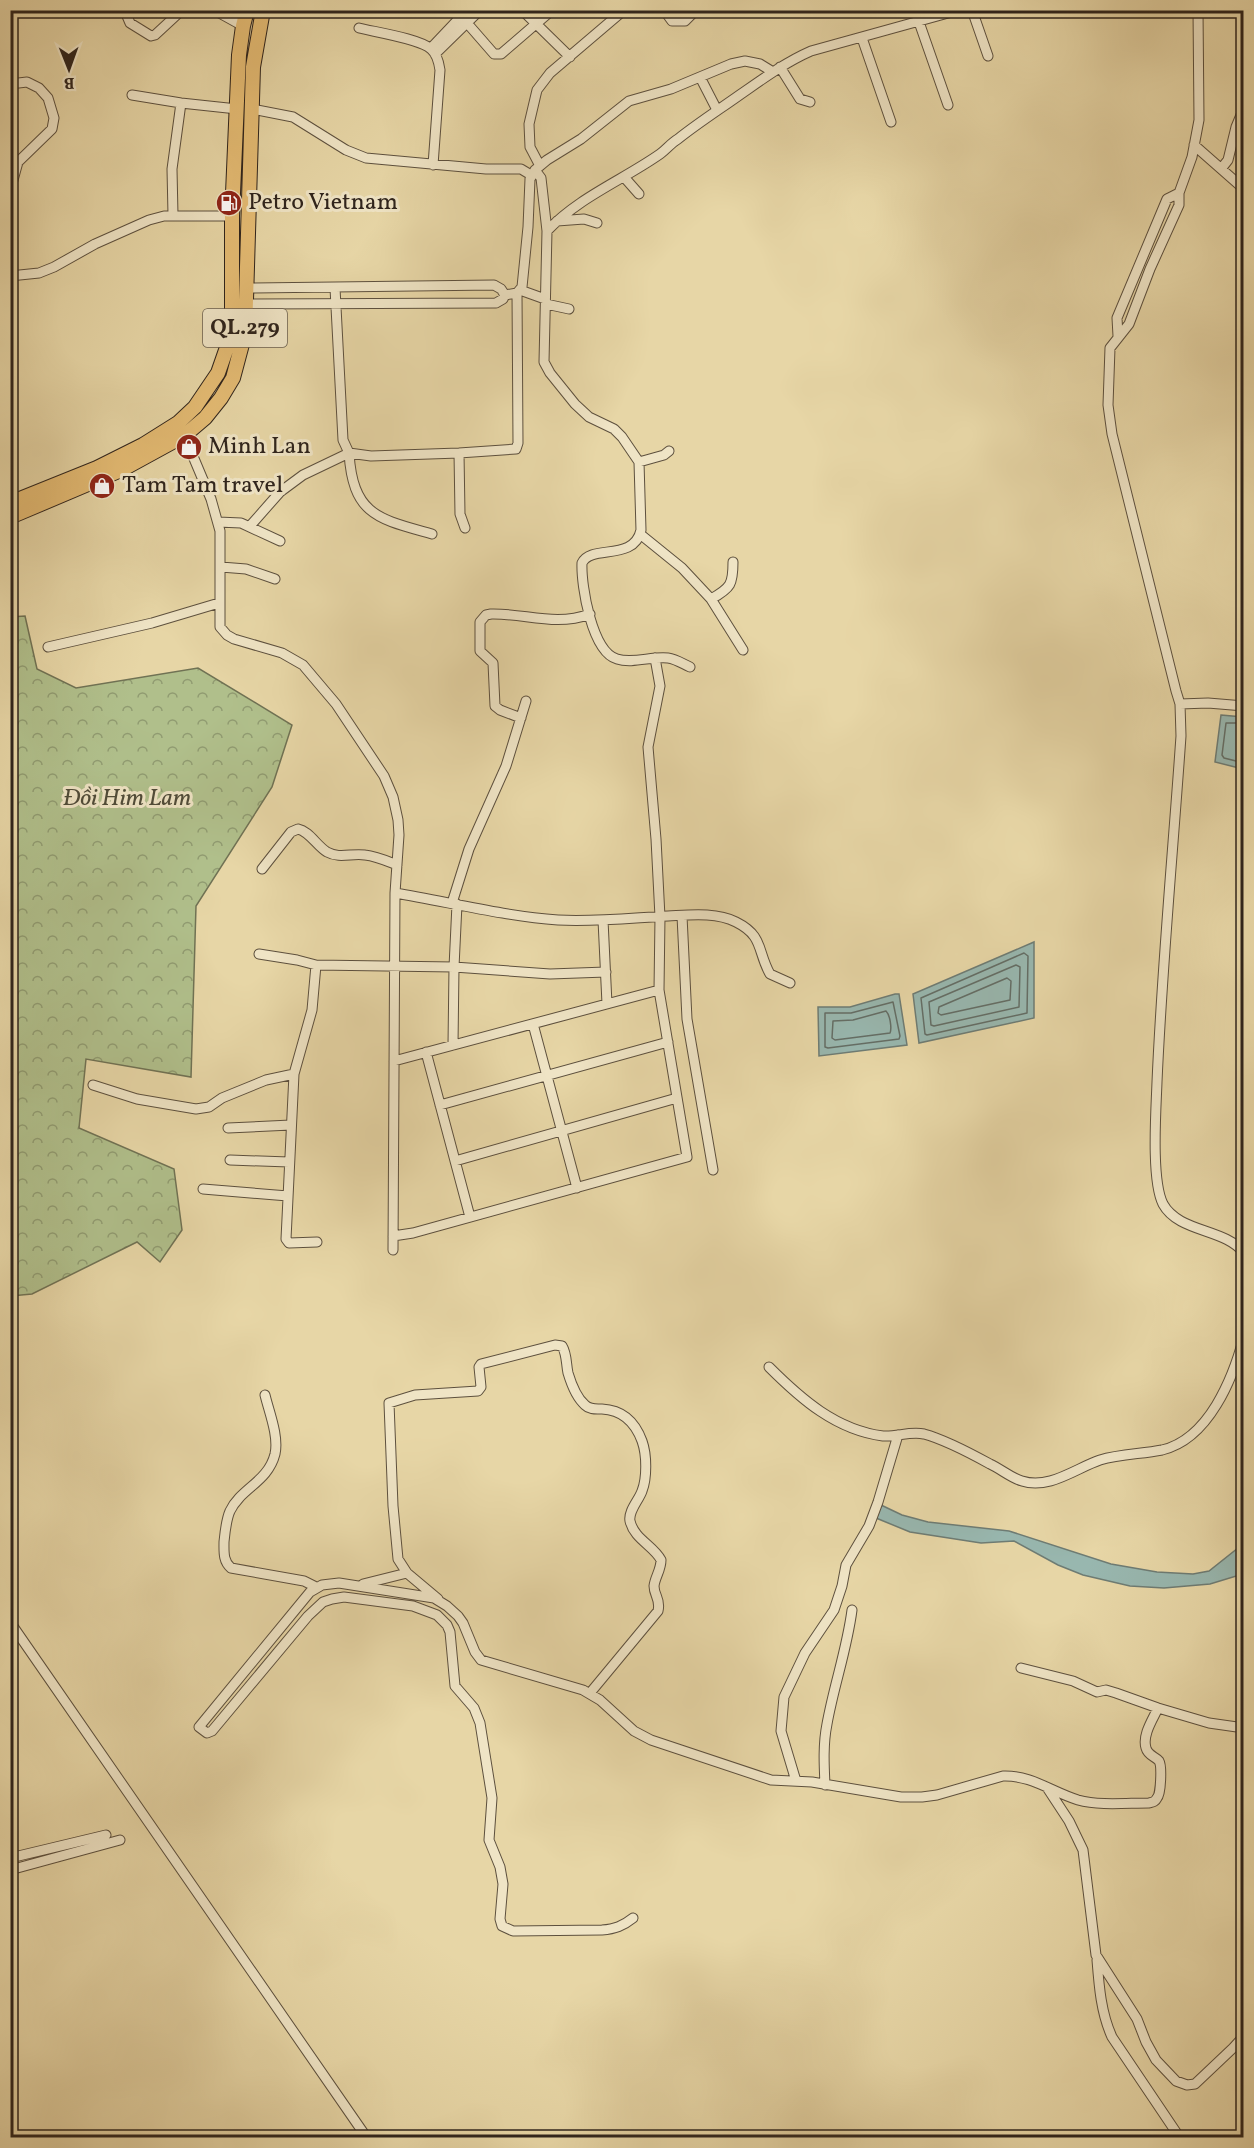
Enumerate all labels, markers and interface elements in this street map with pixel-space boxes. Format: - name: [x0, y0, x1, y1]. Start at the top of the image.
- north arrow: [39, 39, 99, 99]
- text: B: [63, 71, 75, 93]
- place label: Petro Vietnam: [248, 186, 398, 220]
- fuel station icon: Petro Vietnam: [214, 188, 244, 218]
- road number: QL.279: [203, 309, 287, 347]
- place label: Minh Lan: [208, 430, 311, 464]
- shop icon: Minh Lan: [174, 432, 204, 462]
- place label: Tam Tam travel: [122, 469, 283, 503]
- shop icon: Tam Tam travel: [87, 471, 117, 501]
- park label: Đồi Him Lam: [63, 782, 191, 816]

